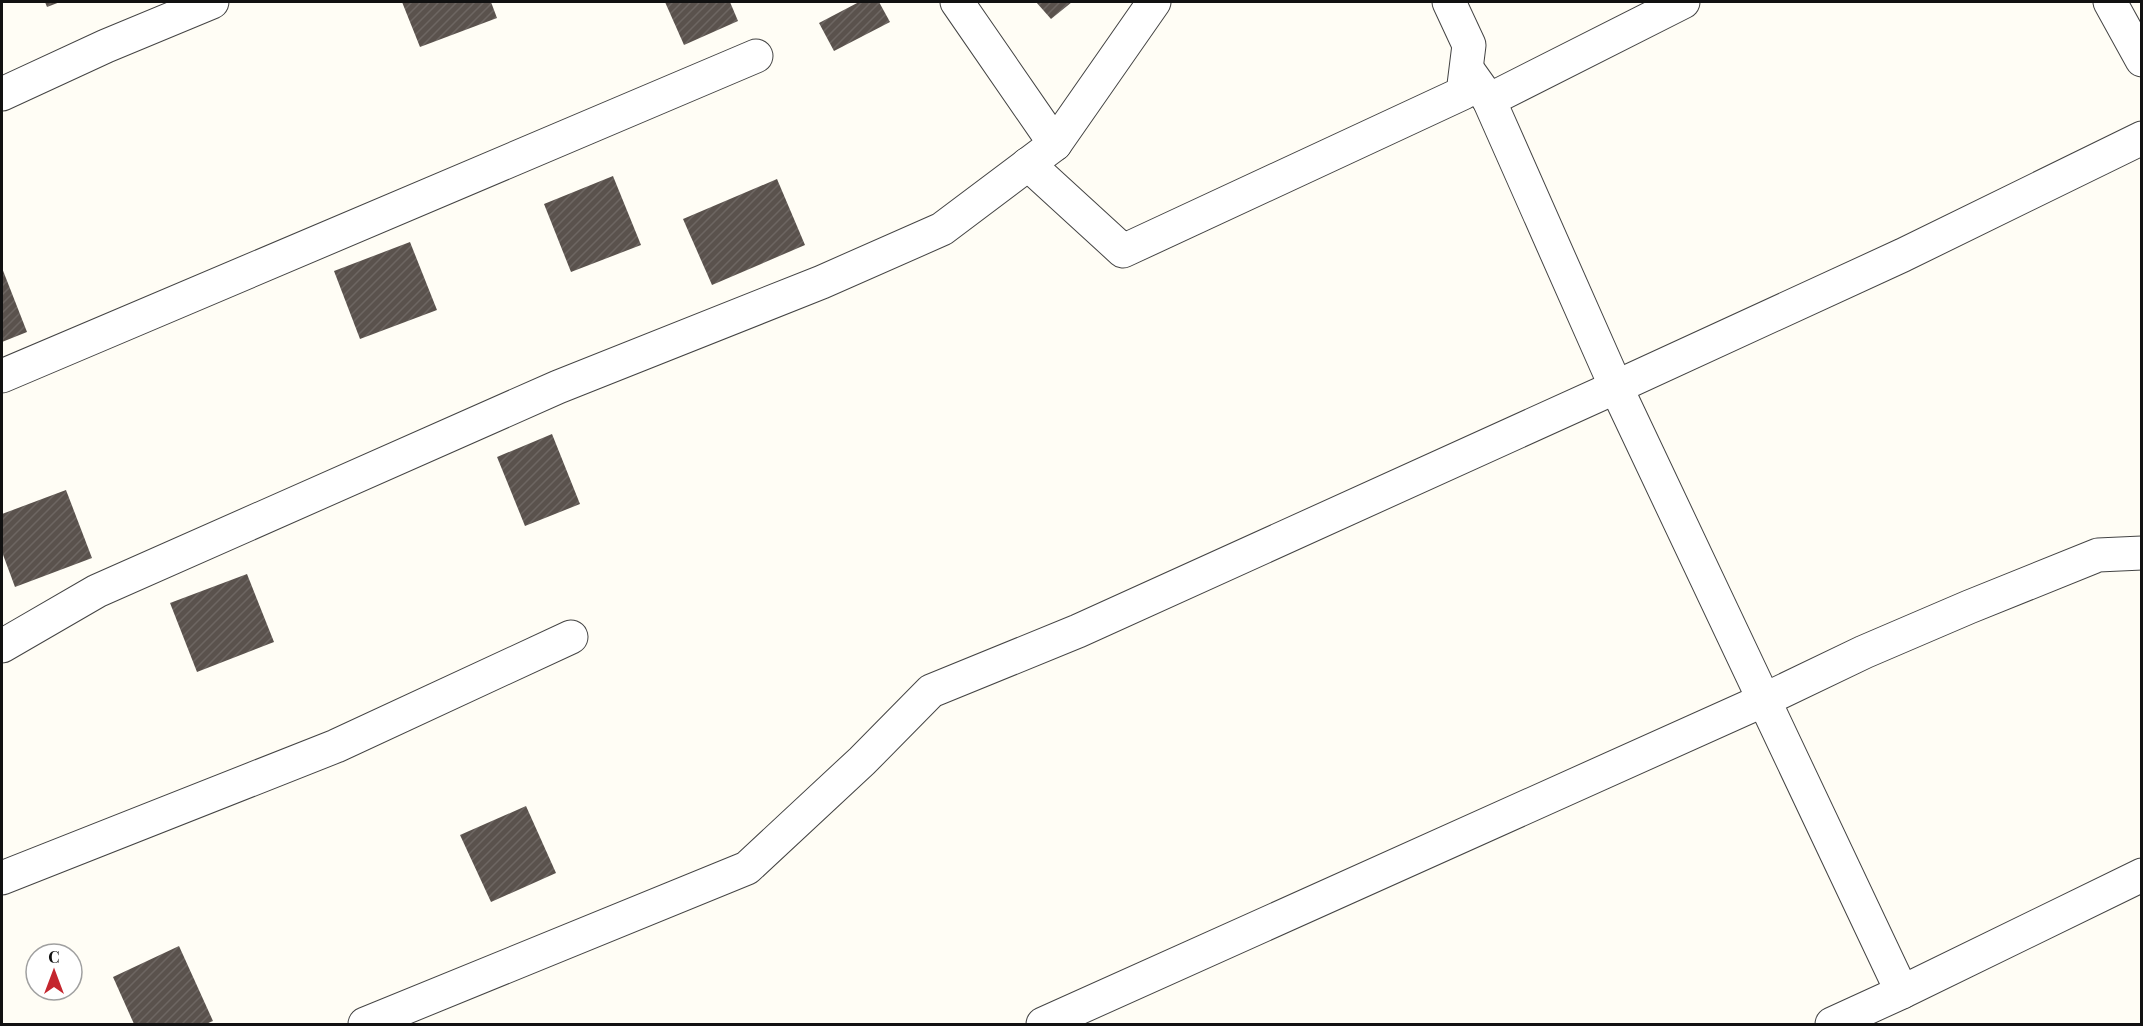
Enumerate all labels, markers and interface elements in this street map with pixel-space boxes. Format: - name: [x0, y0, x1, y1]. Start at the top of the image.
- north arrow: [24, 942, 84, 1002]
- text: С: [48, 946, 60, 967]

